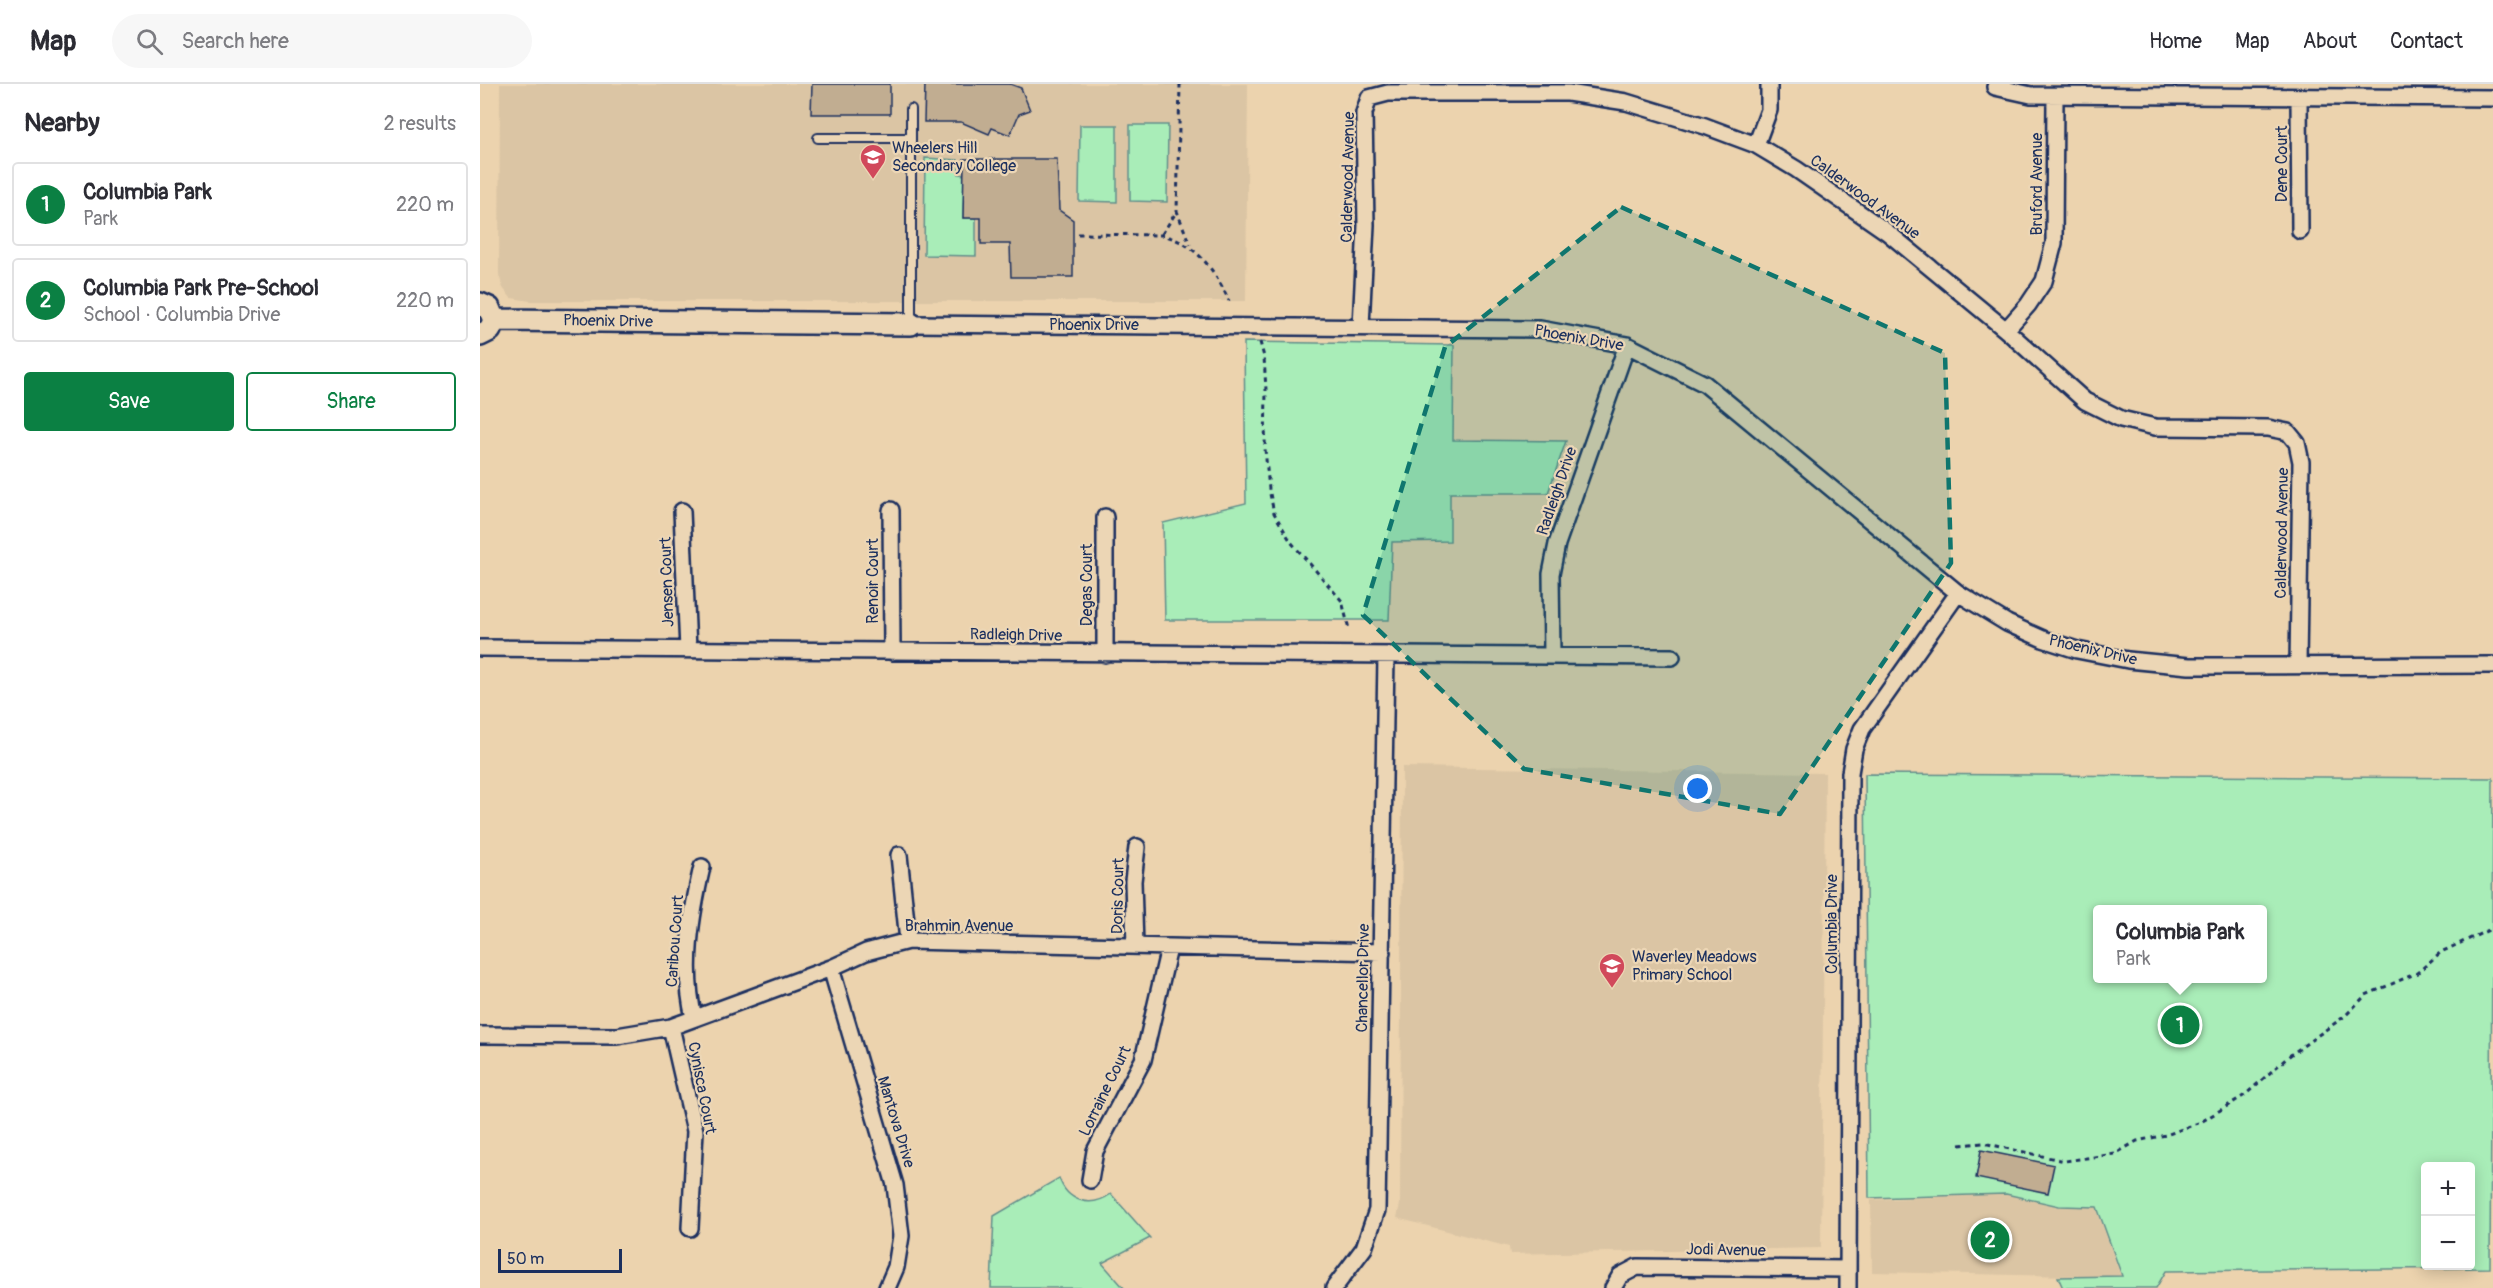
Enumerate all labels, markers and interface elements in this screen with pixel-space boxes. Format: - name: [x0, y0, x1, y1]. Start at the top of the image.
- search box: [112, 14, 532, 68]
- text: Map: [30, 24, 76, 59]
- icon: search: [133, 25, 166, 58]
- text: Search here: [181, 27, 289, 55]
- text: Home: [2149, 28, 2202, 55]
- text: Map: [2235, 28, 2270, 55]
- text: About: [2303, 28, 2357, 55]
- text: Contact: [2390, 28, 2463, 55]
- text: Nearby: [24, 107, 100, 139]
- text: 2 results: [384, 111, 456, 136]
- street label: Calderwood Avenue: [1337, 111, 1359, 243]
- street label: Dene Court: [2272, 125, 2292, 202]
- street label: Bruford Avenue: [2027, 132, 2047, 235]
- place label: Wheelers Hill Secondary College: [892, 138, 1016, 176]
- school or university icon: Wheelers Hill Secondary College: [858, 142, 888, 180]
- street label: Calderwood Avenue: [1806, 150, 1924, 244]
- text: Columbia Park: [83, 178, 212, 206]
- text: 1: [42, 192, 49, 217]
- text: 220 m: [396, 192, 454, 217]
- text: Park: [83, 206, 118, 231]
- text: Columbia Park Pre-School: [83, 274, 319, 302]
- text: 2: [40, 288, 51, 313]
- text: 220 m: [396, 288, 454, 313]
- text: School · Columbia Drive: [83, 302, 280, 327]
- street label: Phoenix Drive: [563, 310, 653, 332]
- street label: Phoenix Drive: [1049, 315, 1139, 335]
- street label: Phoenix Drive: [1533, 320, 1625, 356]
- button: Save: [24, 372, 234, 431]
- button: Share: [246, 372, 456, 431]
- street label: Radleigh Drive: [1532, 444, 1582, 538]
- street label: Calderwood Avenue: [2271, 467, 2293, 599]
- street label: Jensen Court: [655, 536, 679, 627]
- street label: Renoir Court: [863, 538, 883, 624]
- street label: Degas Court: [1077, 543, 1097, 626]
- street label: Radleigh Drive: [970, 624, 1062, 646]
- street label: Phoenix Drive: [2047, 630, 2139, 670]
- your location: [1683, 774, 1712, 803]
- street label: Doris Court: [1107, 857, 1129, 934]
- street label: Columbia Drive: [1822, 874, 1842, 974]
- street label: Caribou Court: [662, 894, 688, 988]
- popup: [2093, 905, 2267, 983]
- street label: Brahmin Avenue: [905, 916, 1013, 936]
- text: Columbia Park: [2116, 918, 2244, 946]
- street label: Chancellor Drive: [1352, 923, 1374, 1033]
- text: Park: [2116, 946, 2151, 971]
- place label: Waverley Meadows Primary School: [1632, 947, 1757, 985]
- school or university icon: Waverley Meadows Primary School: [1597, 951, 1627, 989]
- pin: 1: [2160, 1002, 2200, 1048]
- street label: Cynisca Court: [683, 1040, 721, 1136]
- street label: Lorraine Court: [1074, 1042, 1136, 1140]
- street label: Mantova Drive: [873, 1074, 919, 1170]
- map controls: [2421, 1162, 2475, 1270]
- button: +: [2421, 1162, 2475, 1216]
- button: −: [2421, 1216, 2475, 1270]
- pin: 2: [1970, 1218, 2010, 1262]
- street label: Jodi Avenue: [1686, 1239, 1766, 1261]
- scale bar: [498, 1246, 622, 1274]
- text: 50 m: [507, 1249, 544, 1269]

